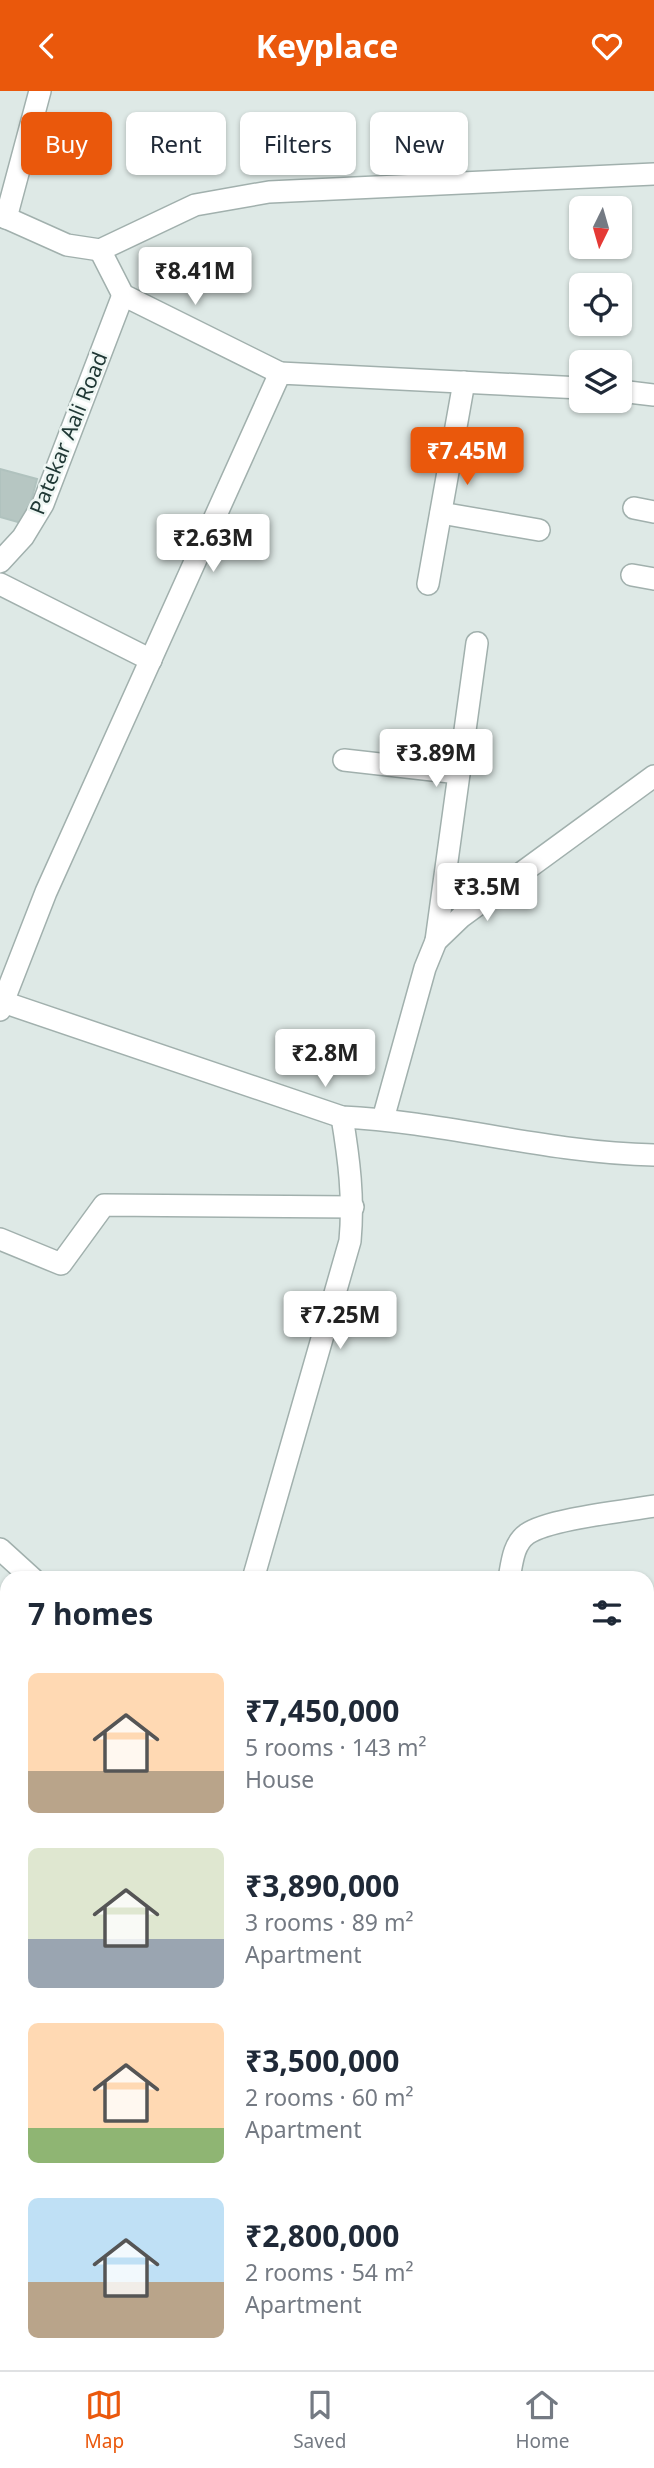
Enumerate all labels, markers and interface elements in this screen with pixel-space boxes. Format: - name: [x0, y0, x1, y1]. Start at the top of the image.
- text: Keyplace: [256, 24, 398, 67]
- icon: back: [28, 27, 66, 65]
- icon: heart: [588, 27, 626, 65]
- chip: Buy: [21, 112, 112, 175]
- chip: Rent: [126, 112, 226, 175]
- chip: Filters: [240, 112, 356, 175]
- chip: New: [370, 112, 468, 175]
- north arrow: [569, 196, 632, 259]
- map controls: [569, 196, 632, 413]
- pin: ₹8.41M: [138, 247, 252, 307]
- text: ₹8.41M: [155, 254, 235, 286]
- button: locate: [569, 273, 632, 336]
- street label: Patekar Aali Road: [23, 348, 113, 518]
- button: layers: [569, 350, 632, 413]
- pin: ₹7.45M: [410, 427, 524, 487]
- text: ₹7.45M: [427, 434, 507, 466]
- pin: ₹2.63M: [156, 515, 270, 574]
- text: ₹2.63M: [173, 521, 253, 553]
- pin: ₹3.89M: [379, 729, 493, 789]
- text: ₹3.89M: [396, 736, 476, 768]
- pin: ₹3.5M: [438, 863, 536, 923]
- text: ₹3.5M: [453, 870, 521, 902]
- pin: ₹2.8M: [276, 1030, 374, 1089]
- text: ₹2.8M: [291, 1036, 359, 1068]
- pin: ₹7.25M: [283, 1291, 397, 1351]
- text: ₹7.25M: [300, 1298, 380, 1330]
- text: 7 homes: [28, 1593, 153, 1634]
- icon: filters: [588, 1594, 626, 1632]
- text: ₹7,450,000: [245, 1690, 399, 1731]
- icon: home: [84, 1701, 168, 1785]
- text: 5 rooms · 143 m²: [245, 1731, 427, 1763]
- text: House: [245, 1763, 314, 1795]
- text: ₹3,890,000: [245, 1865, 399, 1906]
- icon: home: [84, 1876, 168, 1960]
- text: 3 rooms · 89 m²: [245, 1906, 414, 1938]
- text: Apartment: [245, 1938, 362, 1970]
- text: ₹3,500,000: [245, 2040, 399, 2081]
- icon: home: [84, 2051, 168, 2135]
- text: 2 rooms · 60 m²: [245, 2081, 414, 2113]
- text: Apartment: [245, 2113, 362, 2145]
- text: ₹2,800,000: [245, 2215, 399, 2256]
- icon: home: [84, 2226, 168, 2310]
- text: 2 rooms · 54 m²: [245, 2256, 414, 2288]
- text: Apartment: [245, 2288, 362, 2320]
- tab: Map: [85, 2386, 124, 2454]
- tab: Saved: [293, 2386, 346, 2454]
- tab: Home: [515, 2386, 569, 2454]

